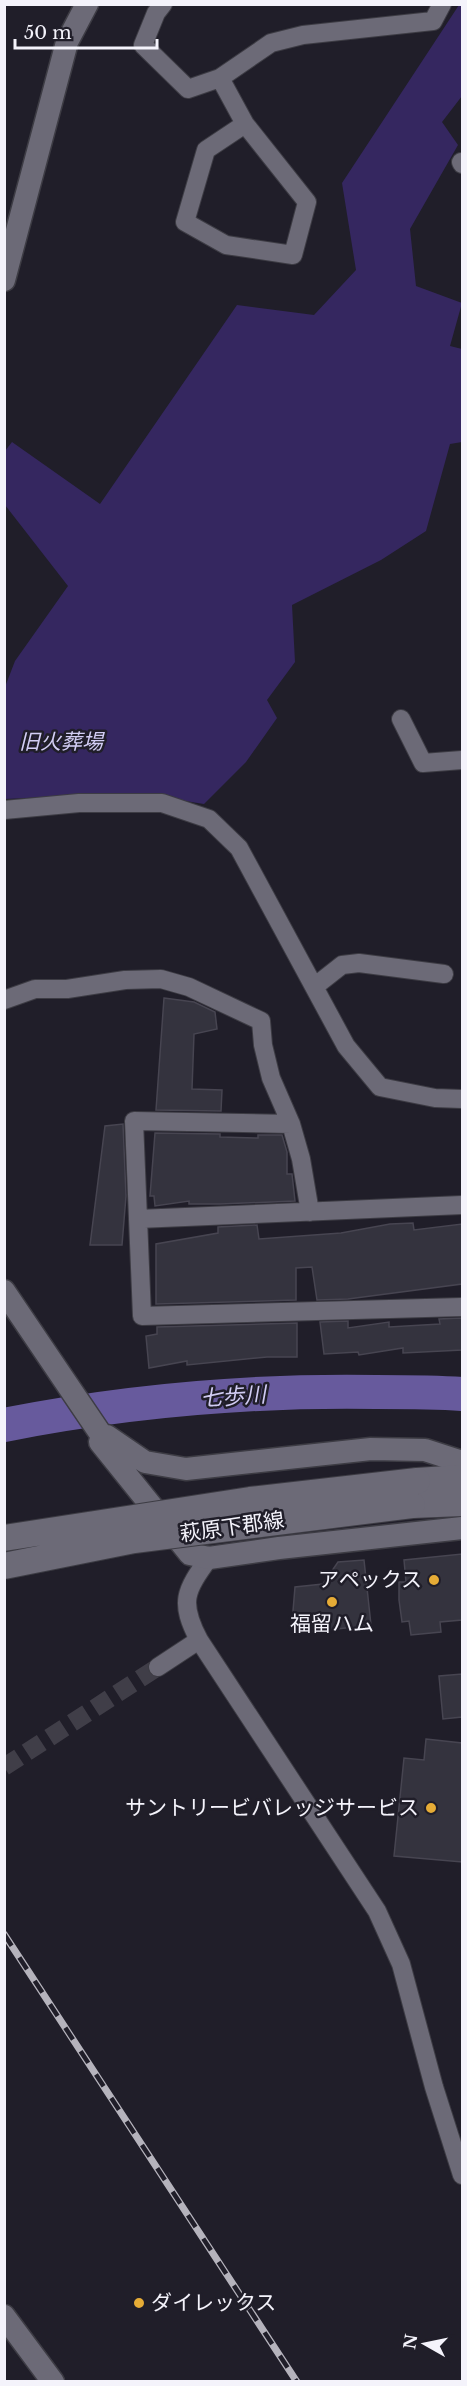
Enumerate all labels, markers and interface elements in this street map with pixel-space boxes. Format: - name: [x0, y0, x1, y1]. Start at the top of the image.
- scale bar: [15, 12, 158, 50]
- text: 50 m: [24, 22, 72, 44]
- park label: 旧火葬場: [19, 729, 105, 755]
- water label: 七歩川: [199, 1381, 269, 1412]
- street label: 萩原下郡線: [178, 1507, 286, 1547]
- place label: アペックス: [318, 1567, 422, 1593]
- marker: アペックス: [427, 1573, 441, 1587]
- marker: 福留ハム: [325, 1595, 339, 1609]
- place label: 福留ハム: [290, 1611, 374, 1637]
- place label: サントリービバレッジサービス: [125, 1795, 419, 1821]
- marker: サントリービバレッジサービス: [424, 1801, 438, 1815]
- place label: ダイレックス: [151, 2290, 276, 2316]
- marker: ダイレックス: [132, 2296, 146, 2310]
- north arrow: [395, 2314, 455, 2374]
- text: N: [399, 2333, 421, 2351]

